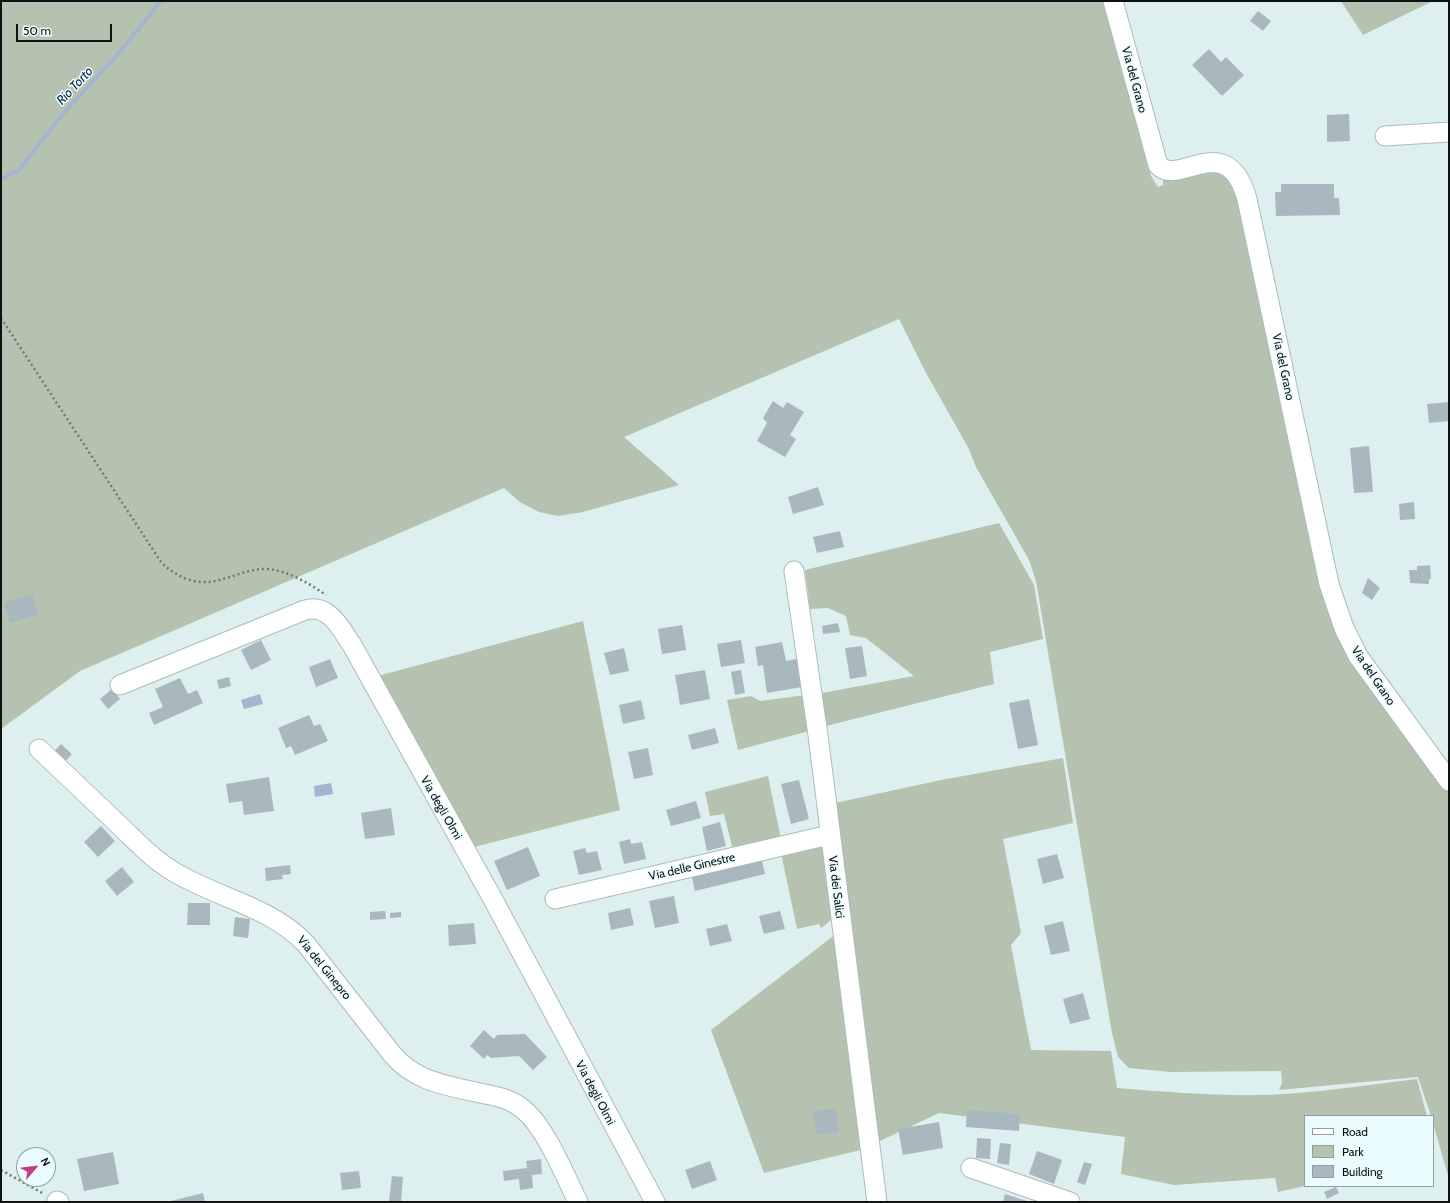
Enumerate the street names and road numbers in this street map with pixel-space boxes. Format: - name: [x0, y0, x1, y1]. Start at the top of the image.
- street label: Via del Grano: [1118, 45, 1150, 115]
- street label: Via del Grano: [1269, 332, 1297, 402]
- street label: Via del Grano: [1348, 644, 1398, 708]
- street label: Via degli Olmi: [417, 774, 465, 842]
- street label: Via delle Ginestre: [647, 850, 737, 884]
- street label: Via dei Salici: [825, 855, 847, 919]
- street label: Via del Ginepro: [294, 933, 354, 1003]
- street label: Via degli Olmi: [572, 1058, 618, 1128]

